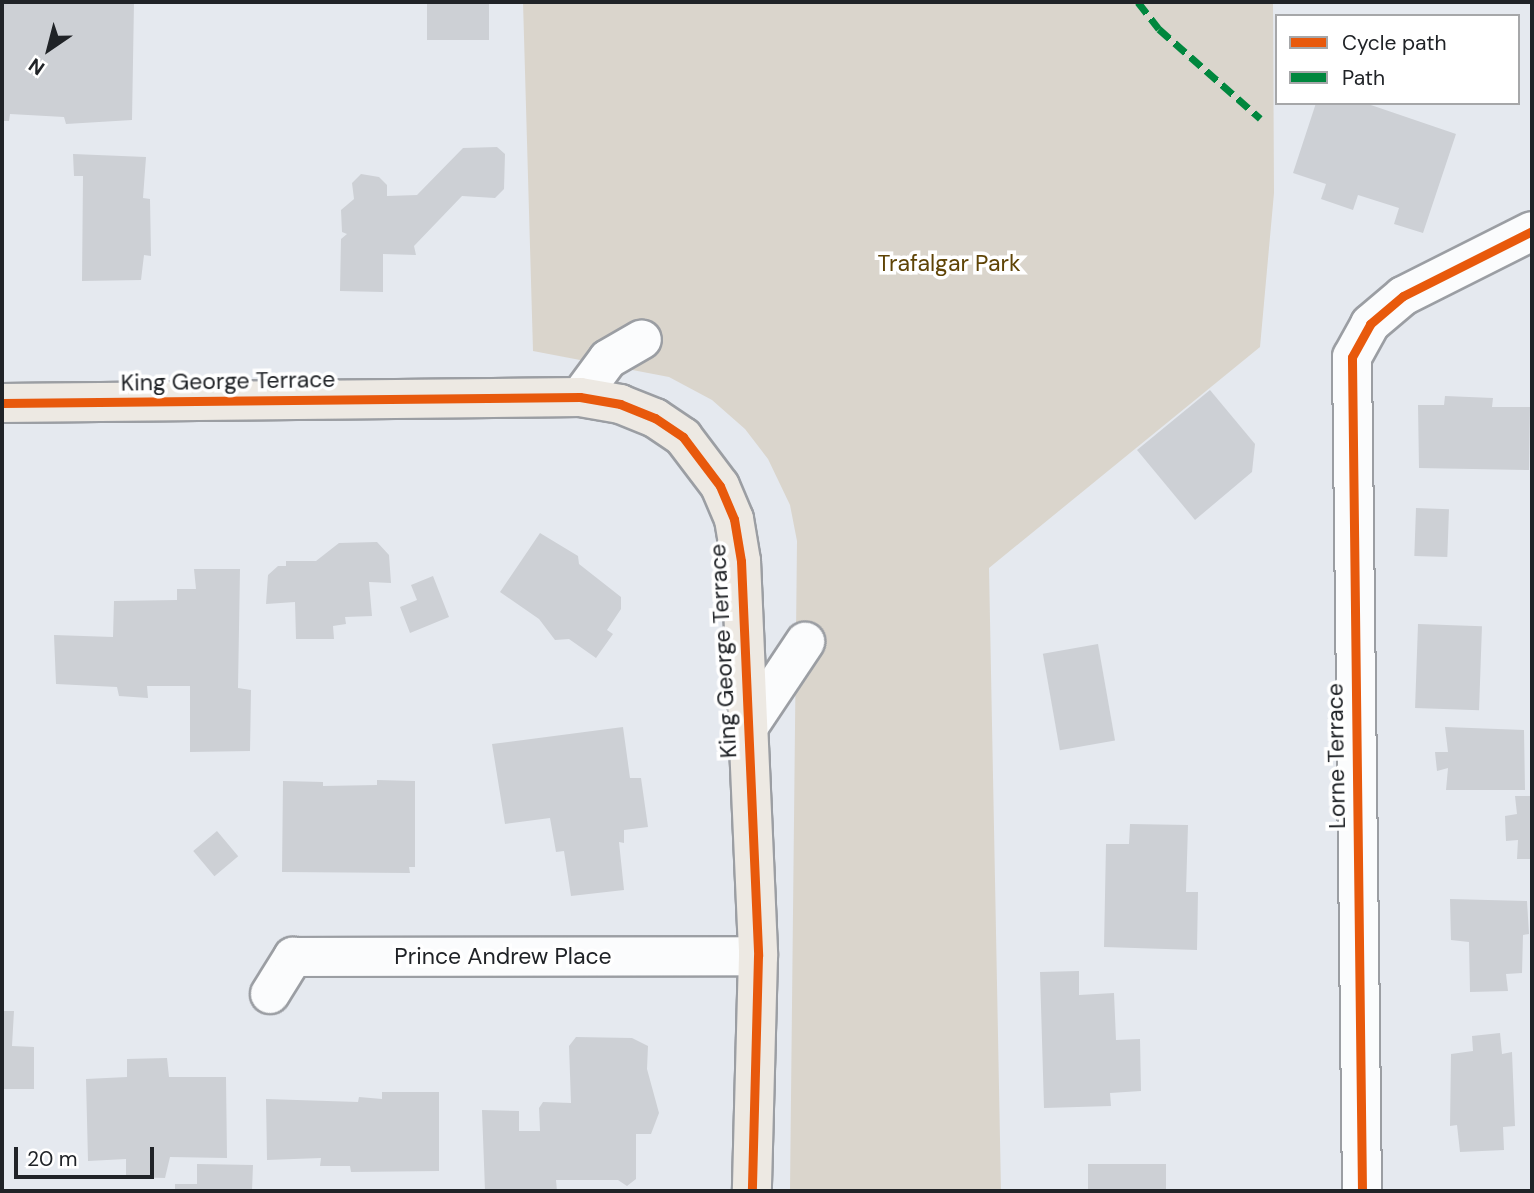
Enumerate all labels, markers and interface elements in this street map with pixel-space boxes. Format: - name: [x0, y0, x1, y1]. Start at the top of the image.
- north arrow: [14, 14, 84, 84]
- legend: [1275, 14, 1520, 105]
- text: Cycle path: [1342, 29, 1447, 57]
- text: N: [24, 52, 50, 81]
- text: Path: [1342, 64, 1385, 92]
- park label: Trafalgar Park: [877, 249, 1021, 277]
- street label: King George Terrace: [120, 365, 336, 397]
- street label: King George Terrace: [704, 543, 742, 759]
- street label: Lorne Terrace: [1321, 683, 1351, 829]
- street label: Prince Andrew Place: [394, 942, 612, 970]
- scale bar: [18, 1134, 158, 1178]
- text: 20 m: [27, 1145, 78, 1173]

